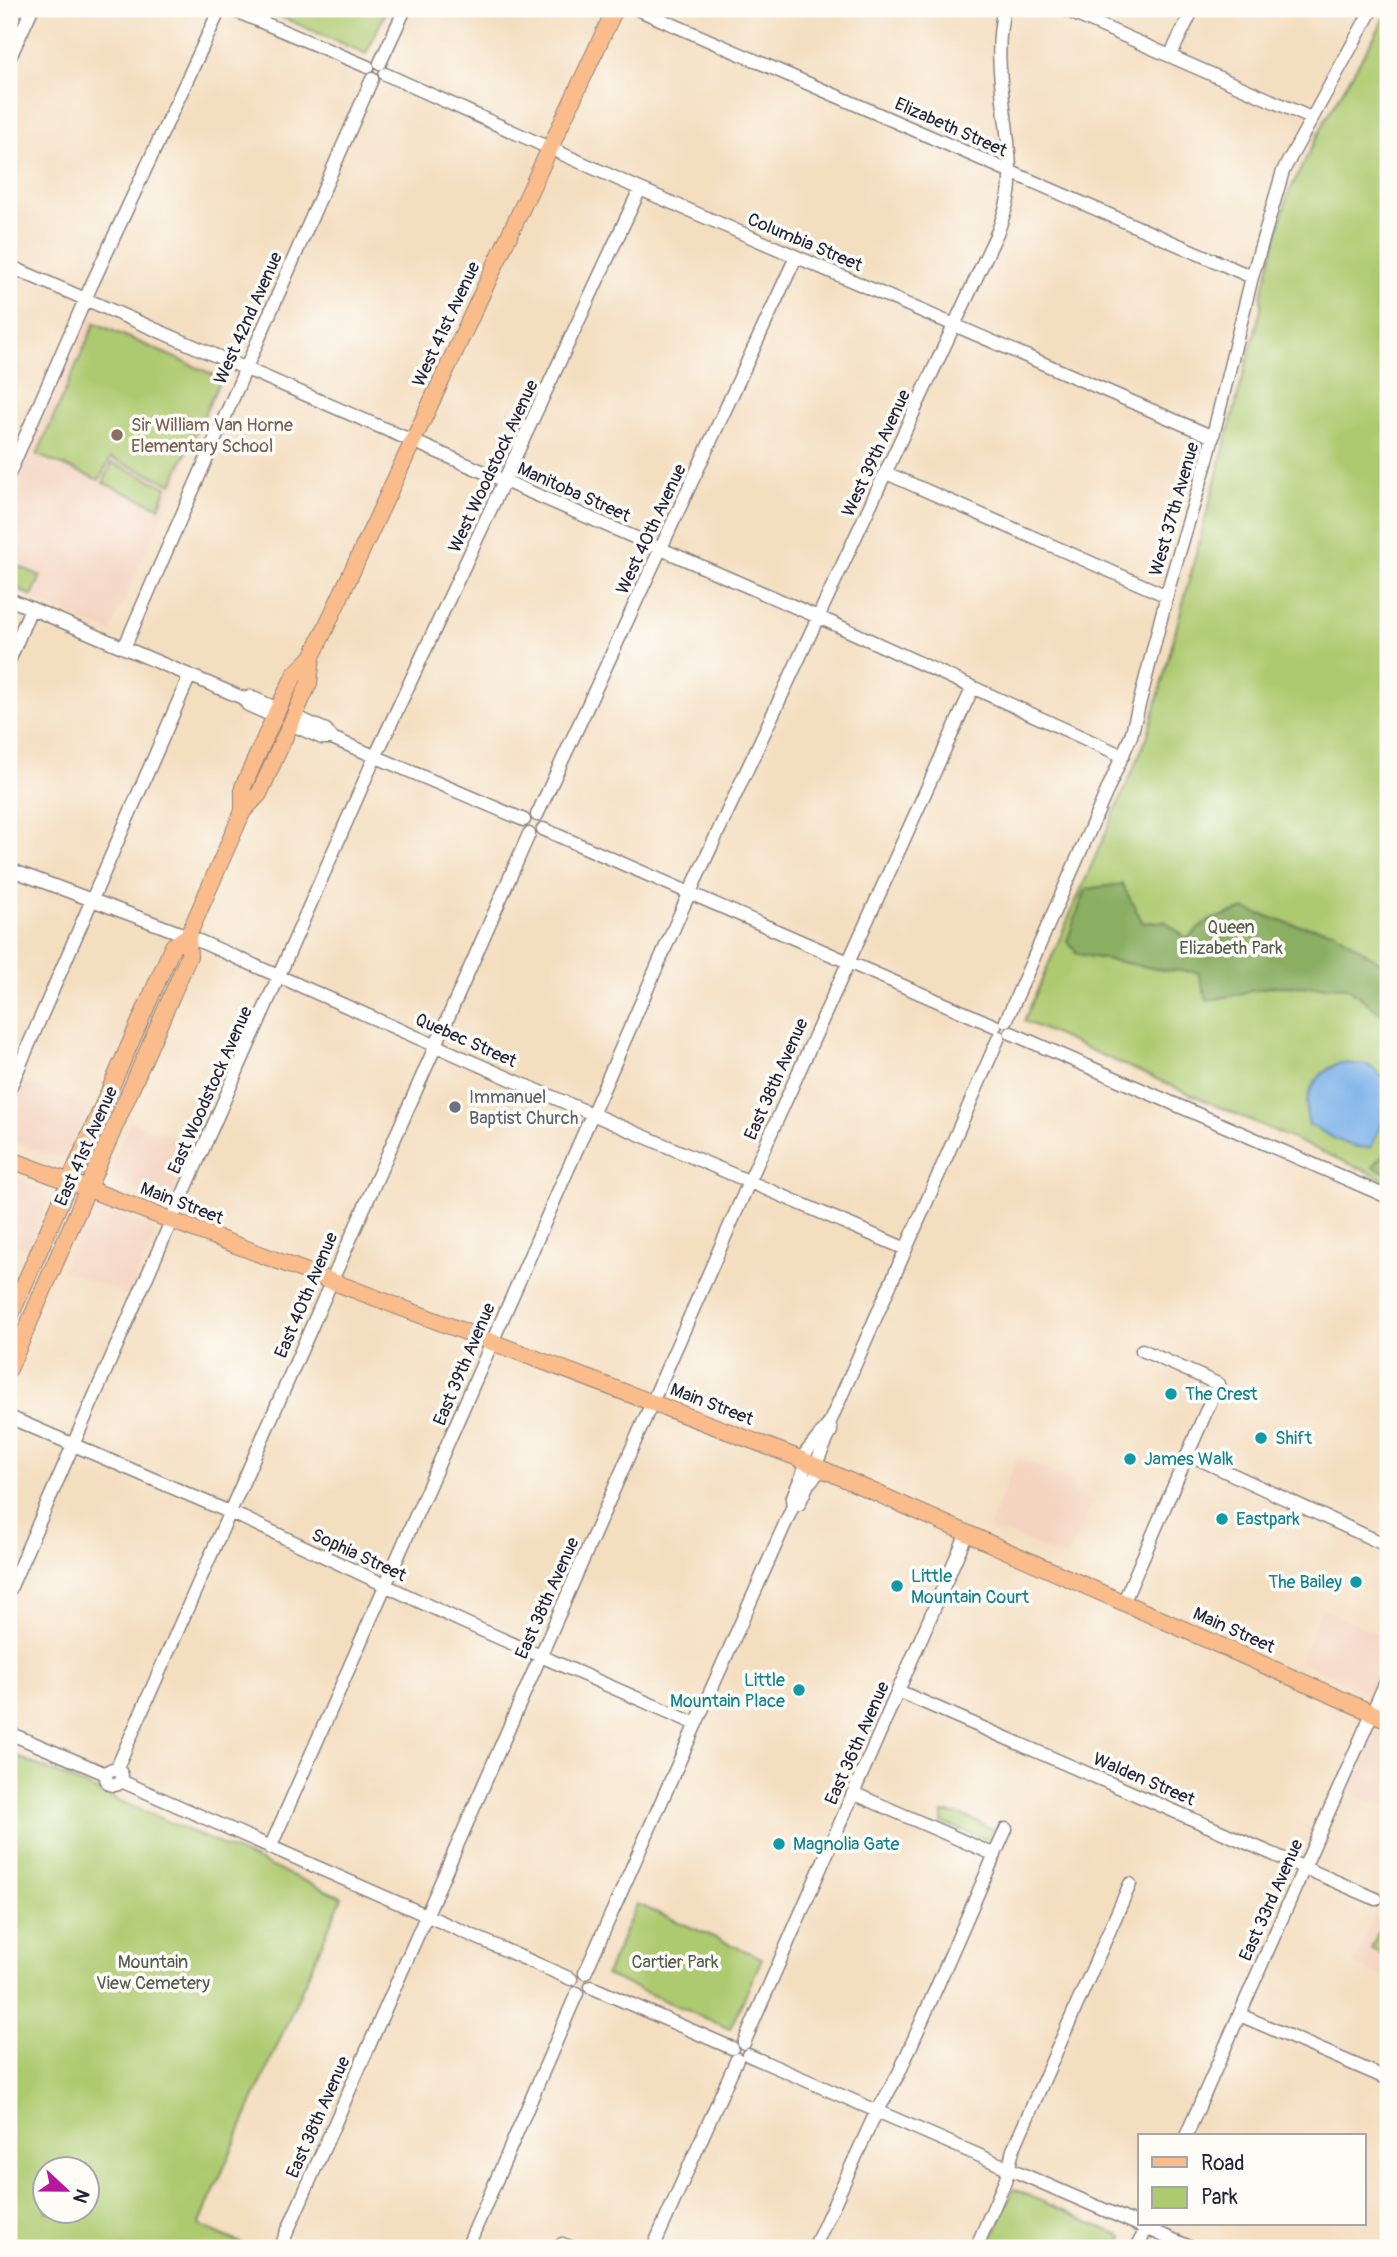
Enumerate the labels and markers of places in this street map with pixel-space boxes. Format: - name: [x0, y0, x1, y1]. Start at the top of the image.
- place label: Sir William Van Horne Elementary School: [131, 414, 293, 458]
- marker: Sir William Van Horne Elementary School: [109, 427, 125, 443]
- place label: Immanuel Baptist Church: [469, 1086, 578, 1130]
- marker: Immanuel Baptist Church: [447, 1099, 463, 1115]
- place label: The Crest: [1185, 1383, 1258, 1406]
- marker: The Crest: [1163, 1386, 1179, 1402]
- place label: Shift: [1275, 1427, 1313, 1450]
- marker: Shift: [1253, 1430, 1269, 1446]
- place label: James Walk: [1144, 1448, 1234, 1471]
- marker: James Walk: [1122, 1451, 1138, 1467]
- place label: Eastpark: [1236, 1508, 1300, 1531]
- marker: Eastpark: [1214, 1511, 1230, 1527]
- place label: Little Mountain Court: [911, 1565, 1030, 1609]
- place label: The Bailey: [1268, 1571, 1342, 1594]
- marker: The Bailey: [1348, 1574, 1364, 1590]
- marker: Little Mountain Court: [889, 1578, 905, 1594]
- place label: Little Mountain Place: [670, 1669, 785, 1713]
- marker: Little Mountain Place: [791, 1682, 807, 1698]
- place label: Magnolia Gate: [793, 1833, 899, 1856]
- marker: Magnolia Gate: [771, 1836, 787, 1852]

